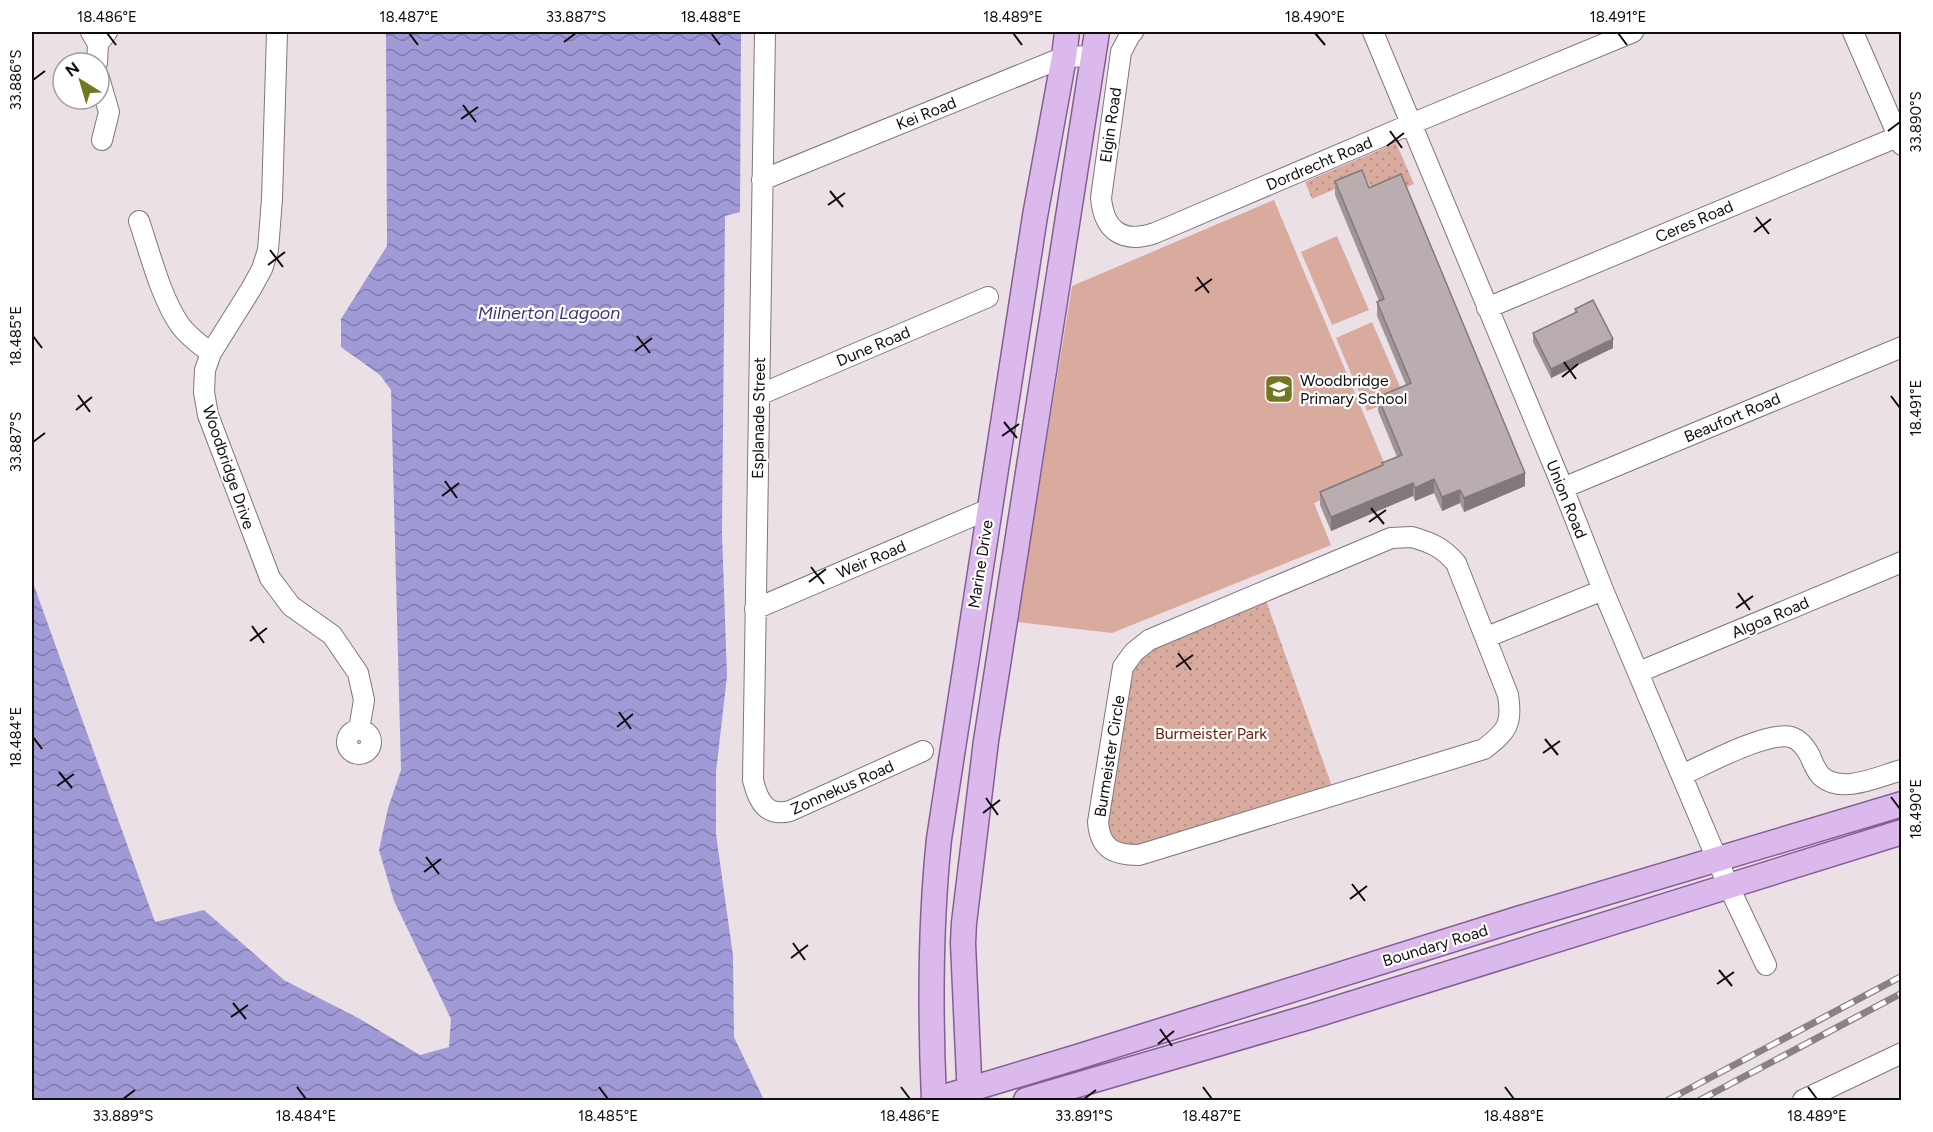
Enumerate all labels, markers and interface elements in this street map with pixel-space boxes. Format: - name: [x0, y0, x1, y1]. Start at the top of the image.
- text: 18.486°E: [77, 8, 137, 26]
- text: 18.487°E: [379, 8, 439, 26]
- text: 33.887°S: [546, 8, 606, 26]
- text: 18.488°E: [681, 8, 741, 26]
- text: 18.489°E: [983, 8, 1043, 26]
- text: 18.490°E: [1285, 8, 1345, 26]
- text: 18.491°E: [1590, 8, 1646, 26]
- text: 33.886°S: [7, 49, 25, 111]
- north arrow: [51, 51, 111, 111]
- text: N: [62, 58, 83, 81]
- street label: Elgin Road: [1096, 86, 1125, 164]
- text: 33.890°S: [1907, 91, 1925, 153]
- street label: Kei Road: [893, 93, 959, 134]
- street label: Dordrecht Road: [1263, 133, 1375, 194]
- street label: Ceres Road: [1652, 197, 1736, 246]
- water label: Milnerton Lagoon: [478, 302, 620, 324]
- text: 18.485°E: [7, 306, 25, 366]
- street label: Dune Road: [833, 322, 913, 371]
- street label: Esplanade Street: [748, 357, 769, 479]
- place label: Woodbridge Primary School: [1300, 371, 1407, 408]
- school or university icon: Woodbridge Primary School: [1263, 373, 1295, 405]
- text: 18.491°E: [1907, 380, 1925, 436]
- street label: Beaufort Road: [1681, 389, 1783, 446]
- street label: Woodbridge Drive: [198, 403, 259, 532]
- text: 33.887°S: [7, 412, 25, 472]
- street label: Union Road: [1542, 457, 1591, 541]
- street label: Marine Drive: [964, 518, 997, 610]
- street label: Weir Road: [834, 536, 909, 583]
- street label: Algoa Road: [1729, 593, 1812, 642]
- street label: Burmeister Circle: [1090, 693, 1129, 818]
- text: 18.484°E: [7, 707, 25, 767]
- park label: Burmeister Park: [1155, 724, 1267, 743]
- street label: Zonnekus Road: [788, 756, 897, 819]
- text: 18.490°E: [1907, 779, 1925, 839]
- street label: Boundary Road: [1380, 920, 1490, 971]
- text: 33.889°S: [92, 1107, 154, 1125]
- text: 18.484°E: [276, 1107, 336, 1125]
- text: 18.485°E: [578, 1107, 638, 1125]
- text: 18.486°E: [880, 1107, 940, 1125]
- text: 33.891°S: [1055, 1107, 1113, 1125]
- text: 18.487°E: [1182, 1107, 1242, 1125]
- text: 18.488°E: [1484, 1107, 1544, 1125]
- text: 18.489°E: [1787, 1107, 1847, 1125]

